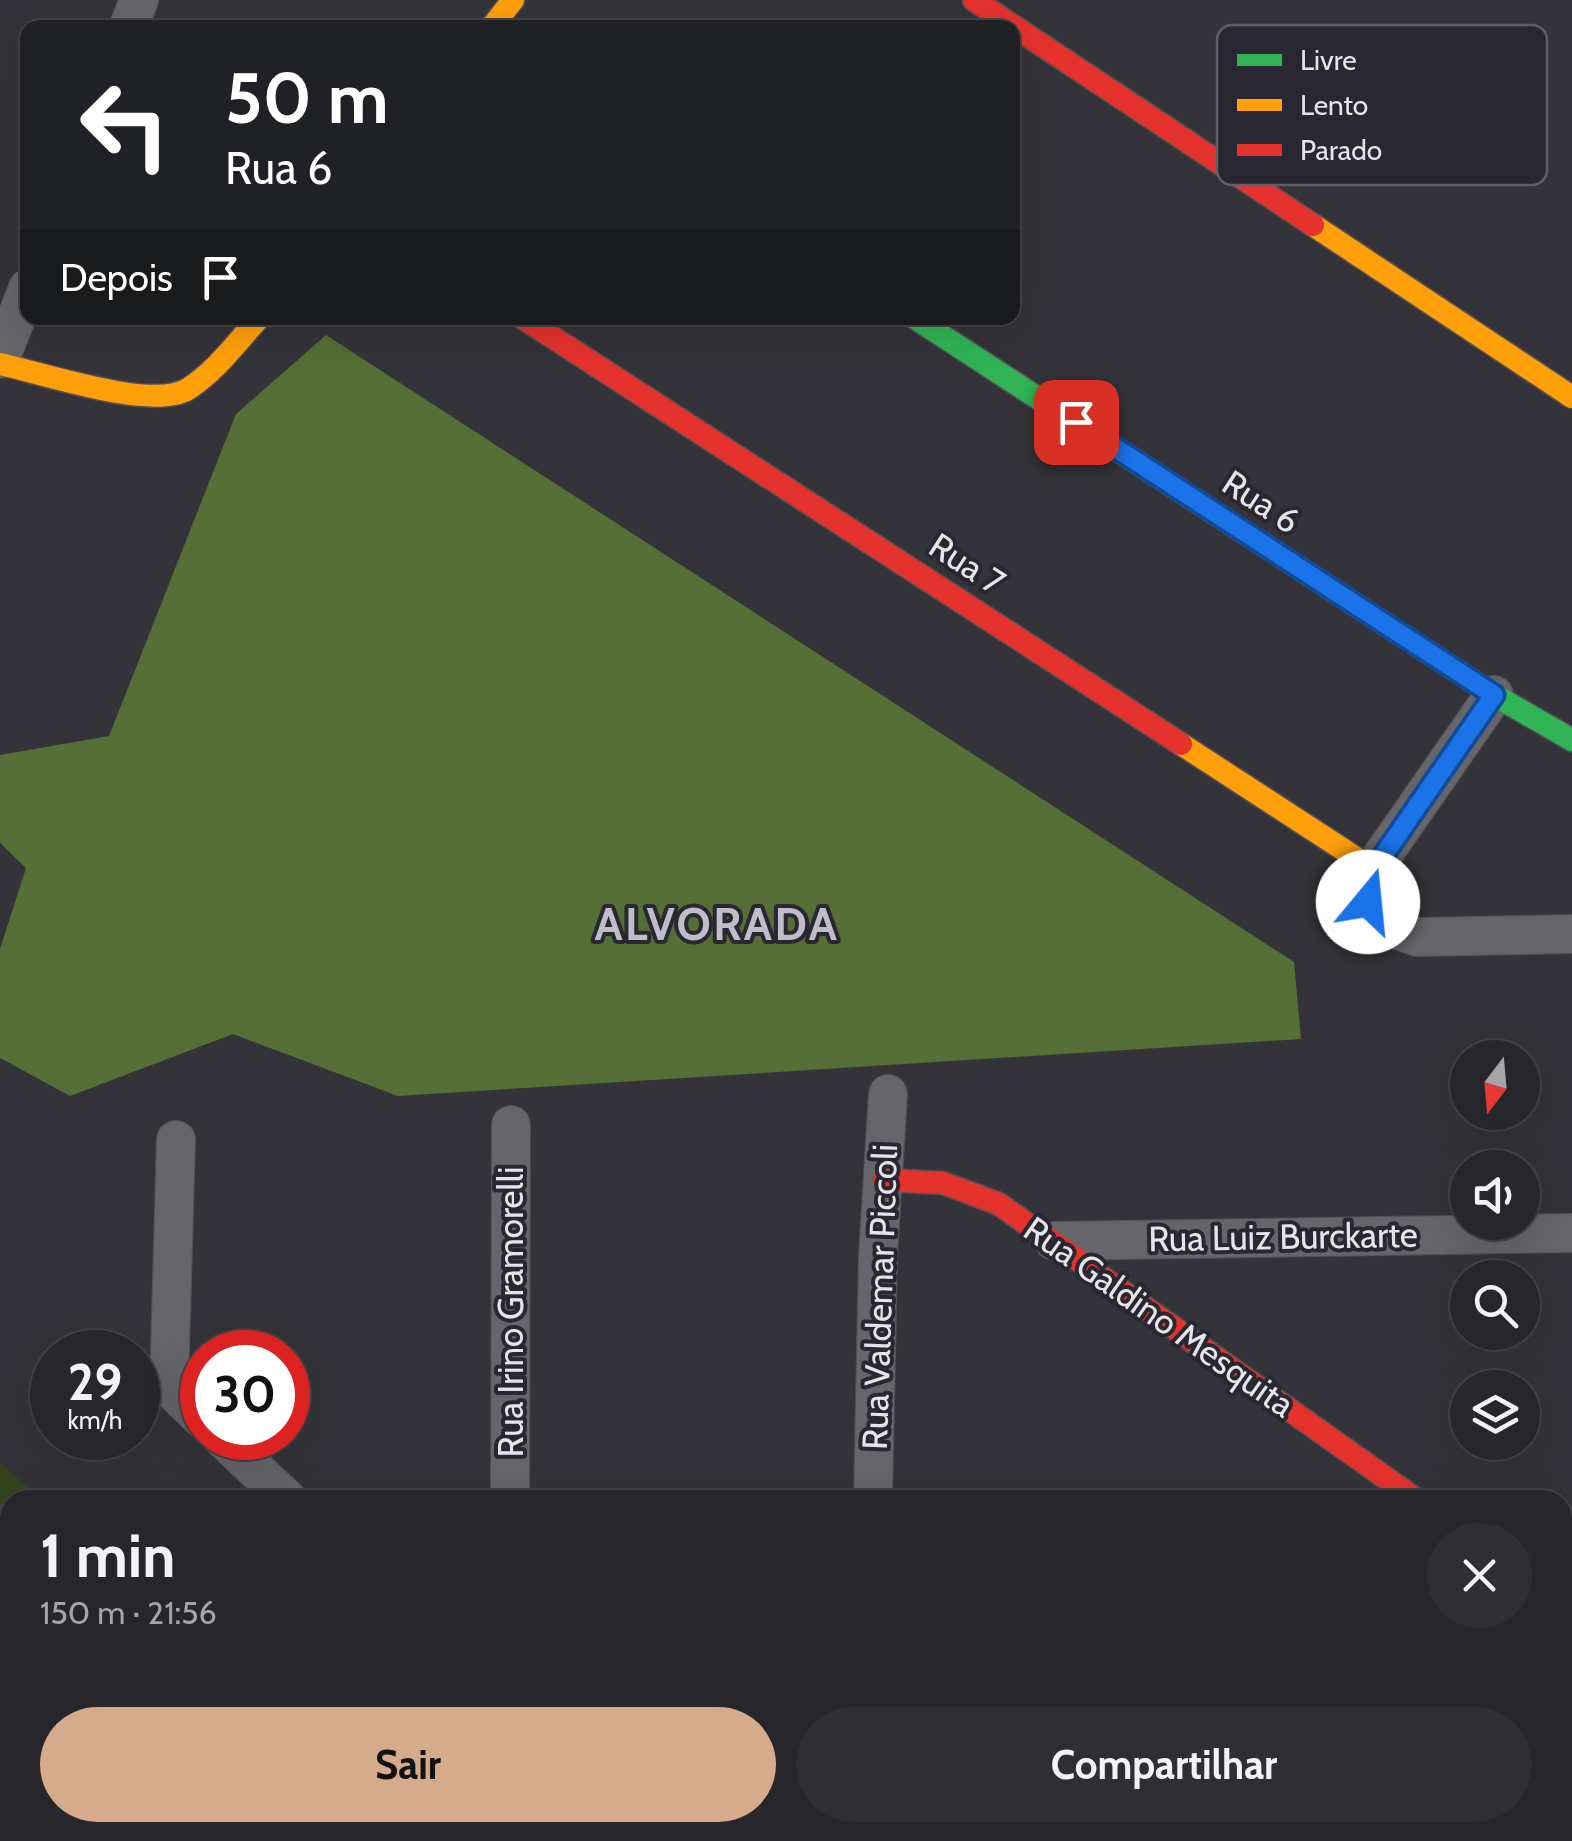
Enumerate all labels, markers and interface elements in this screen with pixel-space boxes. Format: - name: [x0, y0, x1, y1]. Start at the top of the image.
- legend: [1217, 25, 1547, 185]
- text: Livre: [1300, 43, 1357, 77]
- text: 50 m: [225, 55, 389, 141]
- icon: left: [60, 60, 190, 190]
- text: Lento: [1300, 88, 1368, 122]
- text: Parado: [1300, 133, 1382, 167]
- text: Rua 6: [225, 141, 332, 195]
- icon: arrive: [193, 250, 248, 305]
- text: Depois: [60, 254, 173, 301]
- pin: [1034, 380, 1119, 465]
- icon: arrive: [1049, 395, 1104, 450]
- street label: Rua 6: [1215, 461, 1308, 542]
- street label: Rua 7: [921, 523, 1013, 604]
- position arrow: [1316, 850, 1420, 954]
- district label: ALVORADA: [594, 897, 840, 951]
- north arrow: [1450, 1040, 1540, 1130]
- map controls: [1450, 1040, 1540, 1460]
- street label: Rua Valdemar Piccoli: [853, 1143, 906, 1451]
- button: sound: [1450, 1150, 1540, 1240]
- street label: Rua Irino Gramorelli: [489, 1167, 532, 1457]
- street label: Rua Galdino Mesquita: [1016, 1207, 1303, 1426]
- street label: Rua Luiz Burckarte: [1148, 1213, 1418, 1260]
- button: search: [1450, 1260, 1540, 1350]
- speed limit sign: 30: [180, 1330, 310, 1460]
- text: 29: [68, 1352, 122, 1413]
- button: layers: [1450, 1370, 1540, 1460]
- text: km/h: [68, 1405, 122, 1435]
- text: 1 min: [40, 1519, 175, 1592]
- button: close: [1427, 1523, 1532, 1628]
- text: 150 m · 21:56: [40, 1593, 217, 1632]
- button: Sair: [40, 1707, 776, 1822]
- button: Compartilhar: [796, 1707, 1532, 1822]

